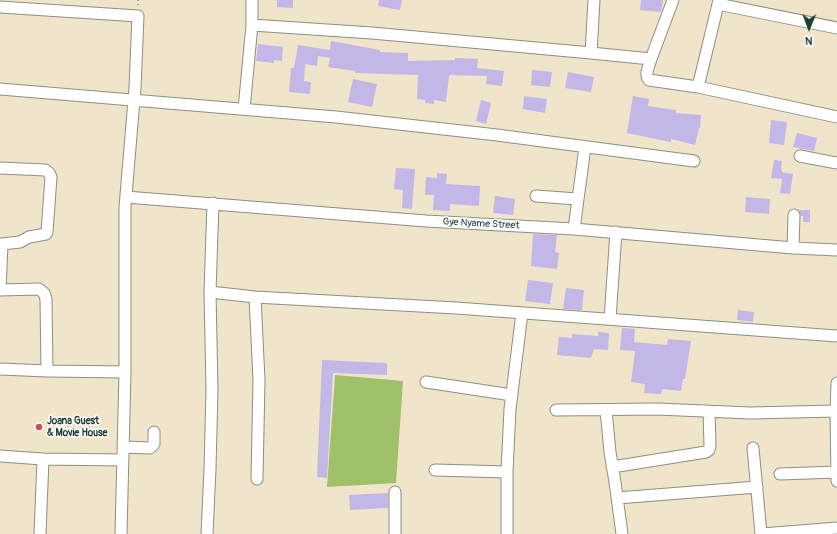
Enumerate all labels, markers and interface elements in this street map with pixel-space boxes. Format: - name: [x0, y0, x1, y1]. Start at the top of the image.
- north arrow: [789, 8, 829, 48]
- text: N: [805, 34, 813, 47]
- street label: Gye Nyame Street: [442, 216, 520, 232]
- place label: Joana Guest & Movie House: [47, 415, 108, 438]
- marker: Joana Guest & Movie House: [34, 422, 44, 432]

